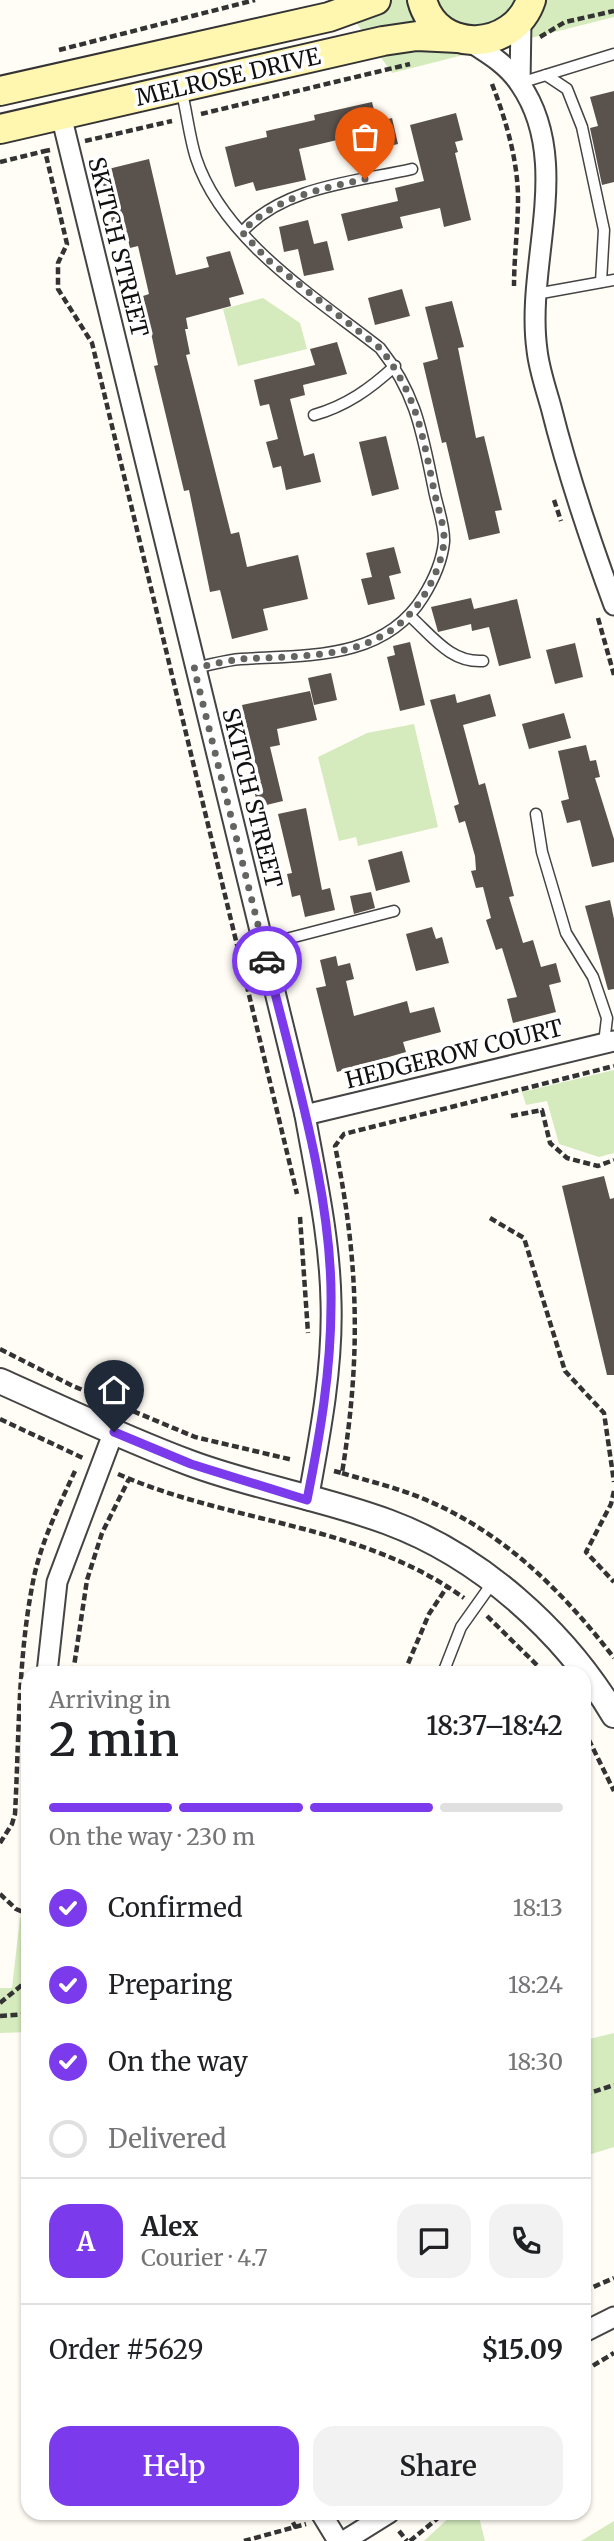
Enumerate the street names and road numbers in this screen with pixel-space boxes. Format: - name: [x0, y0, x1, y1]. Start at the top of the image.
- street label: MELROSE DRIVE: [133, 41, 324, 112]
- street label: SKITCH STREET: [82, 154, 155, 340]
- street label: SKITCH STREET: [216, 705, 289, 891]
- street label: HEDGEROW COURT: [342, 1012, 566, 1095]

